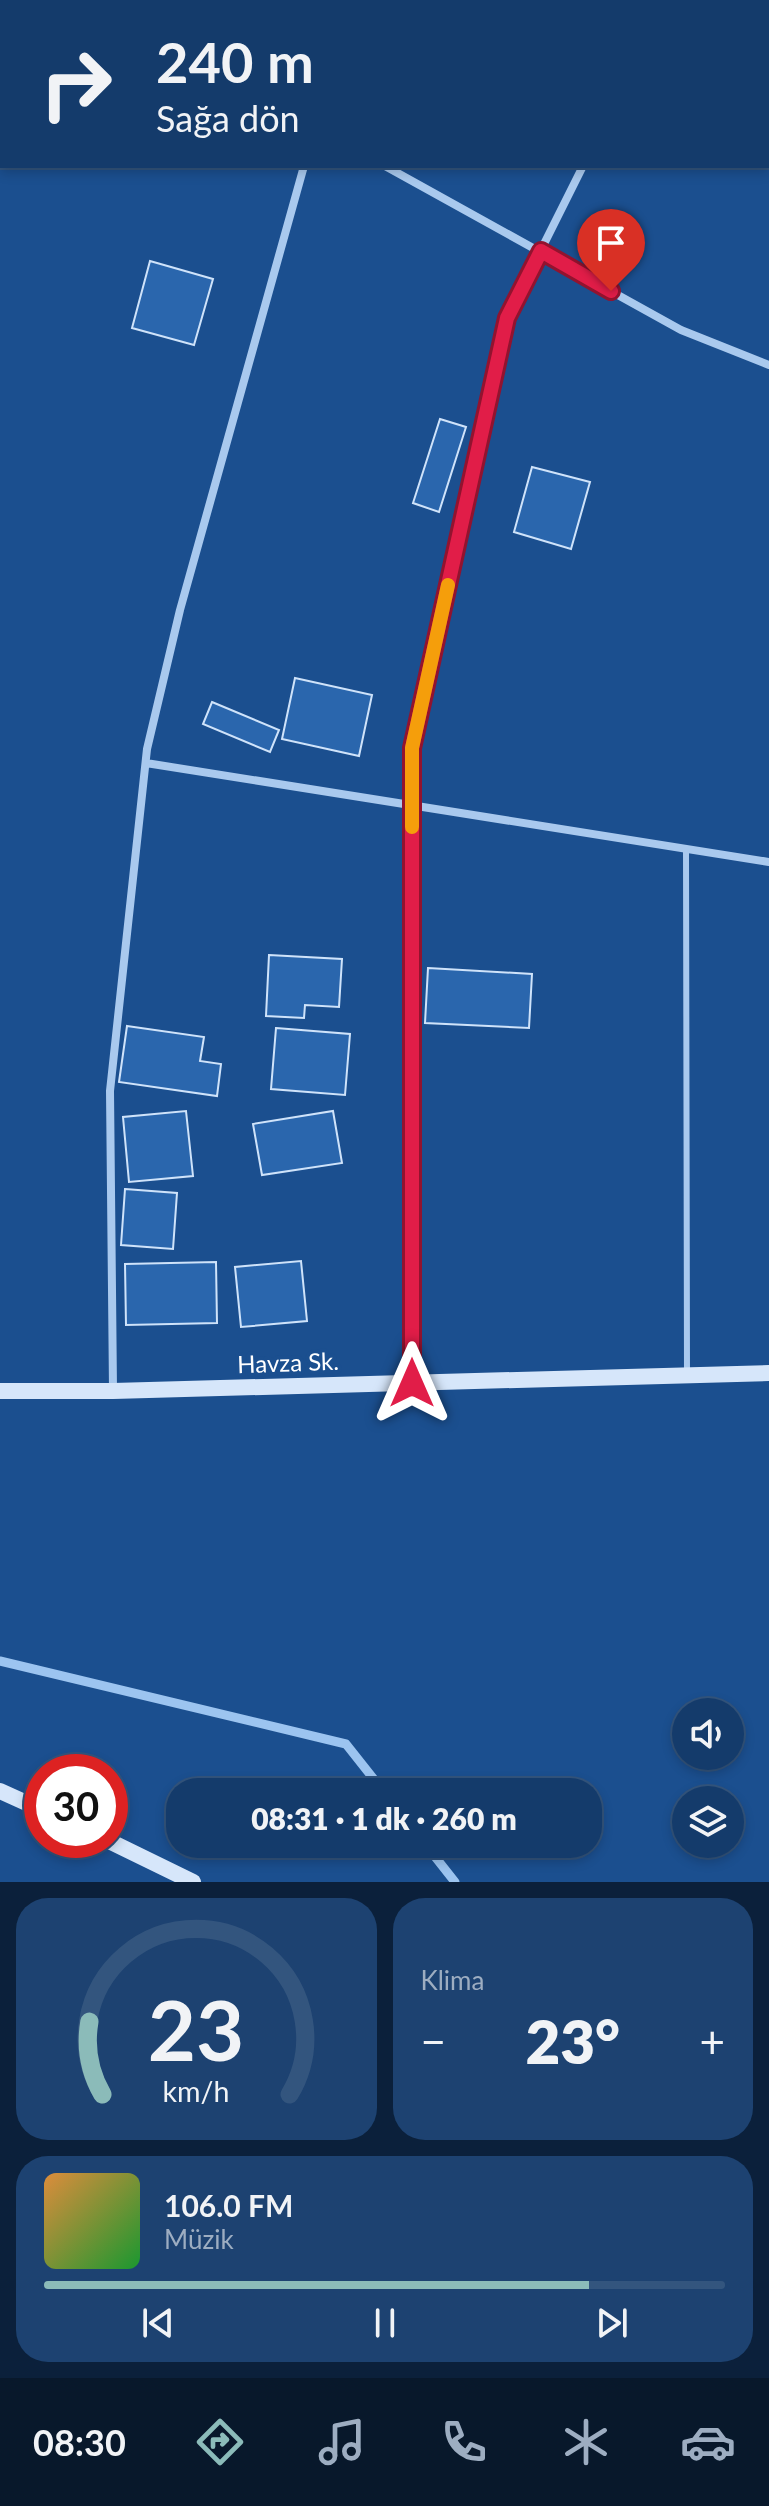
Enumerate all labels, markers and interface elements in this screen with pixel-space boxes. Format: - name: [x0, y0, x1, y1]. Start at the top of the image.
- text: 240 m: [156, 28, 314, 95]
- icon: right: [24, 32, 128, 136]
- text: Sağa dön: [156, 96, 300, 140]
- pin: [577, 209, 645, 291]
- icon: arrive: [589, 221, 633, 265]
- position arrow: [370, 1341, 454, 1425]
- street label: Havza Sk.: [237, 1346, 339, 1378]
- map controls: [672, 1698, 744, 1858]
- button: sound: [672, 1698, 744, 1770]
- speed limit sign: 30: [24, 1754, 128, 1858]
- button: layers: [672, 1786, 744, 1858]
- text: 08:31 · 1 dk · 260 m: [251, 1800, 517, 1836]
- text: Klima: [421, 1964, 484, 1996]
- text: 23: [148, 1979, 245, 2079]
- text: 23°: [525, 2005, 620, 2077]
- text: −: [421, 2015, 446, 2067]
- text: +: [699, 2015, 725, 2067]
- text: km/h: [163, 2074, 230, 2108]
- text: 106.0 FM: [164, 2187, 293, 2223]
- text: Müzik: [164, 2223, 234, 2255]
- icon: previous: [136, 2301, 180, 2345]
- icon: pause: [363, 2301, 407, 2345]
- icon: next: [590, 2301, 634, 2345]
- icon: directions: [192, 2414, 248, 2470]
- icon: music: [314, 2414, 370, 2470]
- icon: phone: [436, 2414, 492, 2470]
- icon: climate: [558, 2414, 614, 2470]
- icon: car: [680, 2414, 736, 2470]
- text: 08:30: [33, 2420, 126, 2464]

